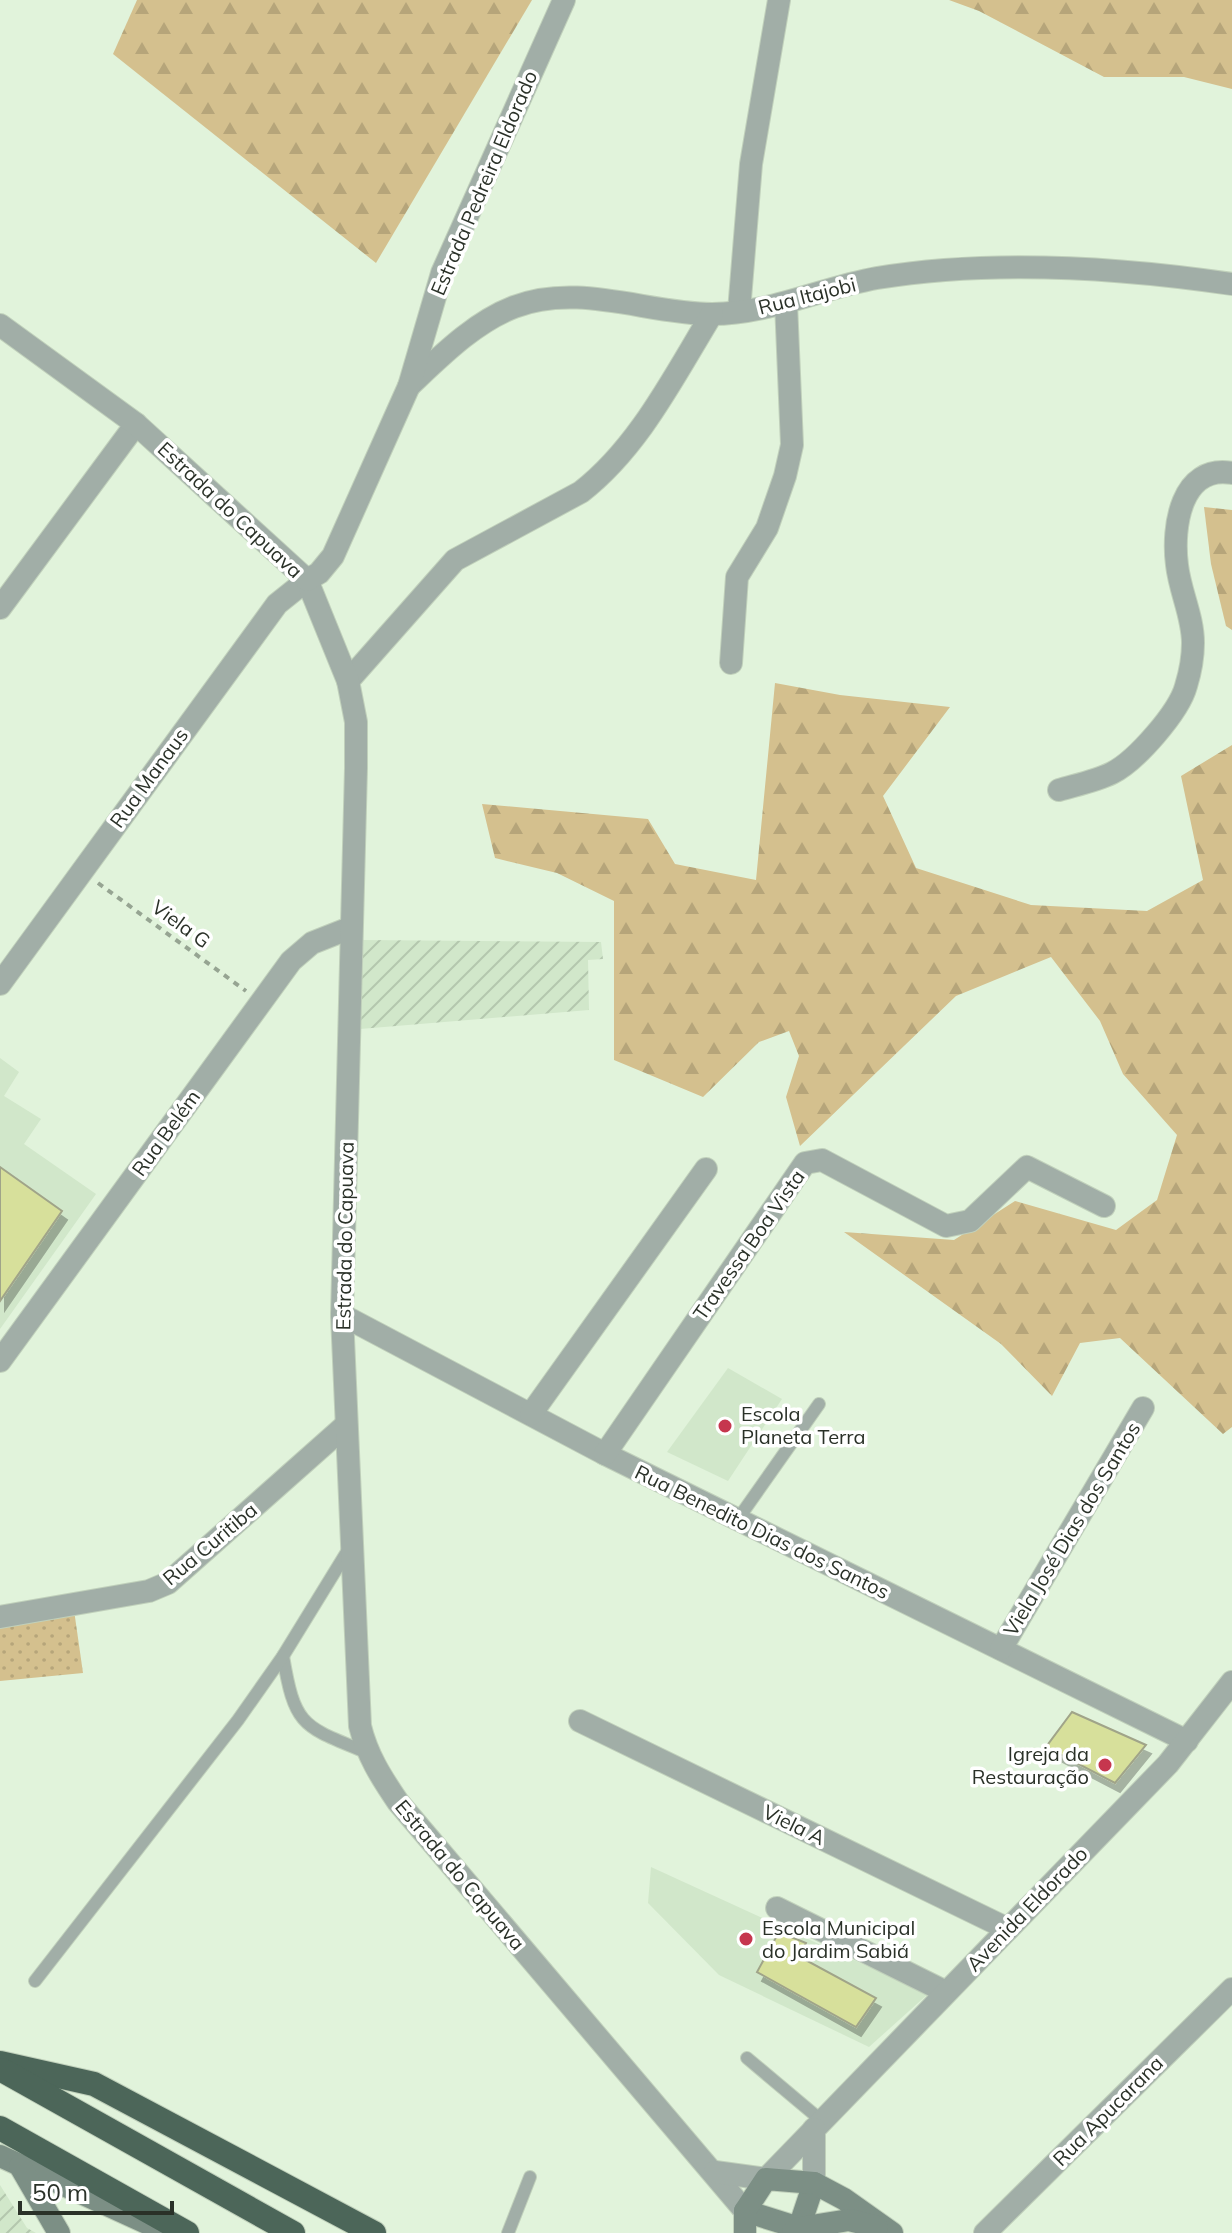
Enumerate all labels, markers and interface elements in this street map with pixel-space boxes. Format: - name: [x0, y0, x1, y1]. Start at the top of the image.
- street label: Estrada Pedreira Eldorado: [425, 67, 542, 299]
- street label: Rua Itajobi: [755, 271, 858, 320]
- street label: Estrada do Capuava: [153, 436, 308, 583]
- street label: Rua Manaus: [104, 723, 193, 832]
- street label: Viela G: [147, 894, 215, 953]
- street label: Rua Belém: [126, 1085, 205, 1181]
- street label: Estrada do Capuava: [330, 1141, 359, 1331]
- street label: Travessa Boa Vista: [687, 1165, 810, 1325]
- place label: Escola Planeta Terra: [741, 1401, 865, 1449]
- marker: Escola Planeta Terra: [716, 1417, 734, 1435]
- street label: Viela José Dias dos Santos: [998, 1417, 1145, 1640]
- street label: Rua Benedito Dias dos Santos: [631, 1459, 893, 1604]
- street label: Rua Curitiba: [157, 1497, 262, 1590]
- place label: Igreja da Restauração: [972, 1741, 1089, 1789]
- marker: Igreja da Restauração: [1096, 1756, 1114, 1774]
- street label: Estrada do Capuava: [390, 1794, 531, 1955]
- street label: Viela A: [759, 1799, 830, 1850]
- street label: Avenida Eldorado: [961, 1841, 1093, 1976]
- place label: Escola Municipal do Jardim Sabiá: [762, 1915, 915, 1963]
- marker: Escola Municipal do Jardim Sabiá: [737, 1930, 755, 1948]
- street label: Rua Apucarana: [1047, 2050, 1168, 2171]
- scale bar: [20, 2165, 172, 2215]
- text: 50 m: [32, 2177, 88, 2207]

